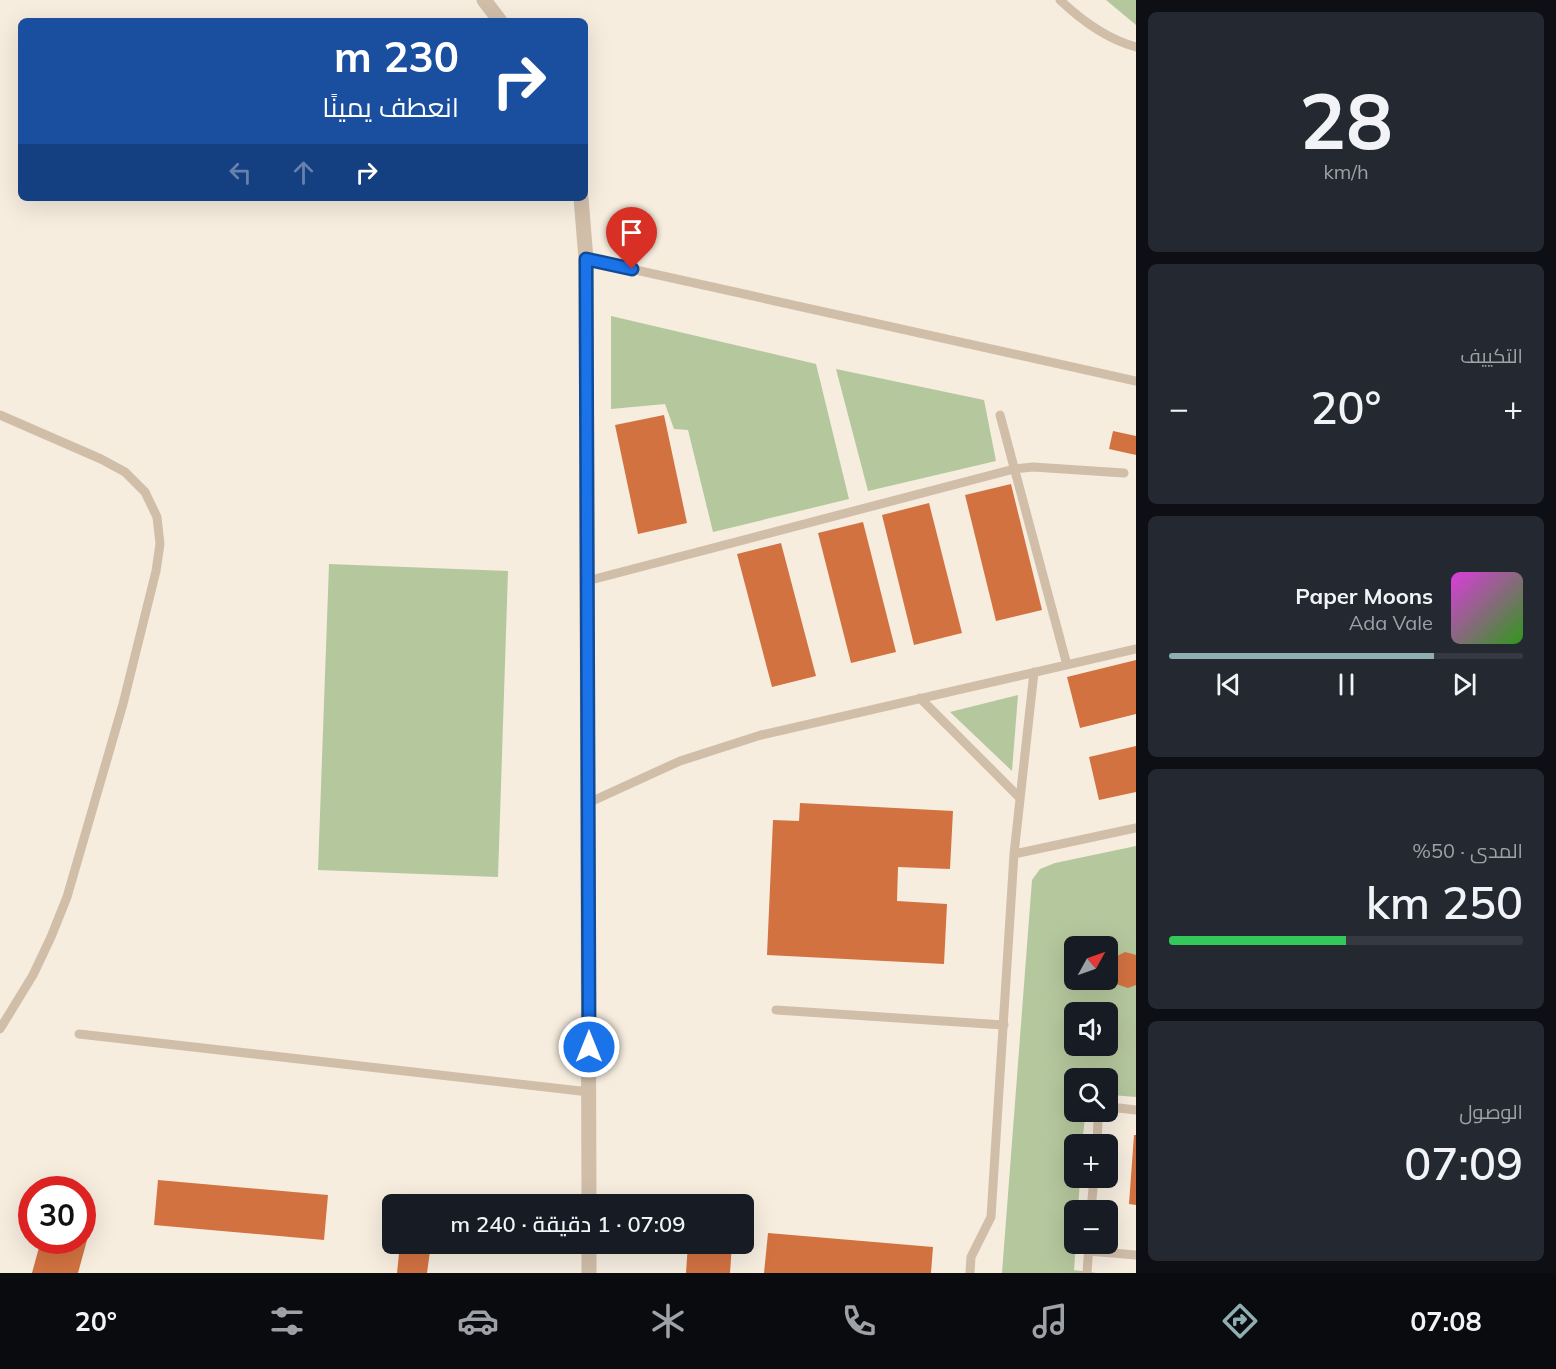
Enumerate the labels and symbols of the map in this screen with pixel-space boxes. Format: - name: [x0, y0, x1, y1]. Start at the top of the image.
- pin: [606, 207, 657, 269]
- north arrow: [1064, 936, 1118, 990]
- position arrow: [557, 1015, 621, 1079]
- speed limit sign: 30: [18, 1176, 96, 1254]

